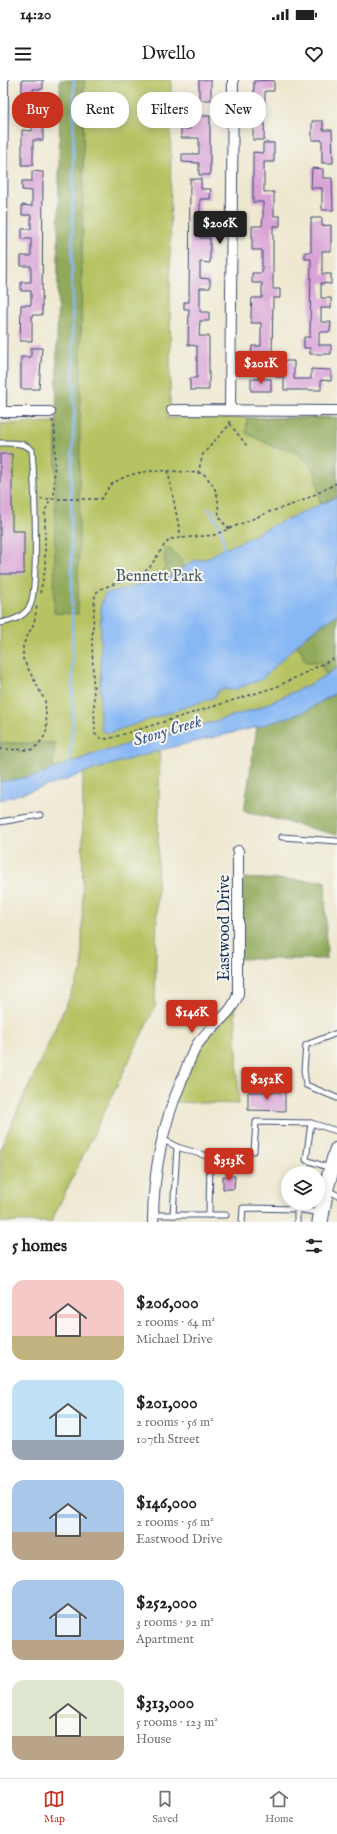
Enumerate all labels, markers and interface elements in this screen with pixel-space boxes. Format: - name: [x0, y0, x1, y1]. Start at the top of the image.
- text: 14:20: [20, 5, 51, 24]
- icon: menu: [12, 43, 34, 65]
- text: Dwello: [142, 43, 195, 66]
- icon: heart: [303, 43, 325, 65]
- chip: Buy: [12, 92, 63, 128]
- chip: Rent: [71, 92, 129, 128]
- chip: Filters: [137, 92, 202, 128]
- chip: New: [210, 92, 266, 128]
- pin: $206K: [192, 211, 248, 245]
- text: $206K: [203, 215, 237, 232]
- pin: $201K: [233, 351, 289, 385]
- text: $201K: [244, 355, 278, 372]
- park label: Bennett Park: [115, 567, 203, 587]
- water label: Stony Creek: [131, 711, 204, 752]
- street label: Eastwood Drive: [215, 875, 235, 981]
- pin: $146K: [164, 1000, 220, 1034]
- text: $146K: [175, 1004, 209, 1021]
- pin: $252K: [239, 1067, 295, 1101]
- text: $252K: [250, 1071, 284, 1088]
- pin: $313K: [201, 1148, 257, 1182]
- text: $313K: [213, 1152, 245, 1169]
- map controls: [281, 1166, 325, 1210]
- button: layers: [281, 1166, 325, 1210]
- icon: filters: [303, 1235, 325, 1257]
- text: 5 homes: [12, 1236, 67, 1257]
- text: $206,000: [136, 1293, 199, 1314]
- icon: home: [44, 1296, 92, 1344]
- text: 2 rooms · 64 m²: [136, 1314, 215, 1331]
- text: Michael Drive: [136, 1331, 212, 1348]
- text: $201,000: [136, 1393, 198, 1414]
- icon: home: [44, 1396, 92, 1444]
- text: 2 rooms · 56 m²: [136, 1414, 214, 1431]
- text: 107th Street: [136, 1431, 200, 1448]
- text: $146,000: [136, 1493, 197, 1514]
- icon: home: [44, 1496, 92, 1544]
- text: 2 rooms · 56 m²: [136, 1514, 214, 1531]
- text: Eastwood Drive: [136, 1531, 222, 1548]
- text: $252,000: [136, 1593, 197, 1614]
- icon: home: [44, 1596, 92, 1644]
- text: 3 rooms · 92 m²: [136, 1614, 214, 1631]
- text: Apartment: [136, 1631, 194, 1648]
- text: $313,000: [136, 1693, 194, 1714]
- icon: home: [44, 1696, 92, 1744]
- text: 5 rooms · 123 m²: [136, 1714, 218, 1731]
- text: House: [136, 1731, 171, 1748]
- tab: Map: [43, 1788, 65, 1826]
- tab: Saved: [152, 1788, 178, 1826]
- tab: Home: [265, 1788, 294, 1826]

